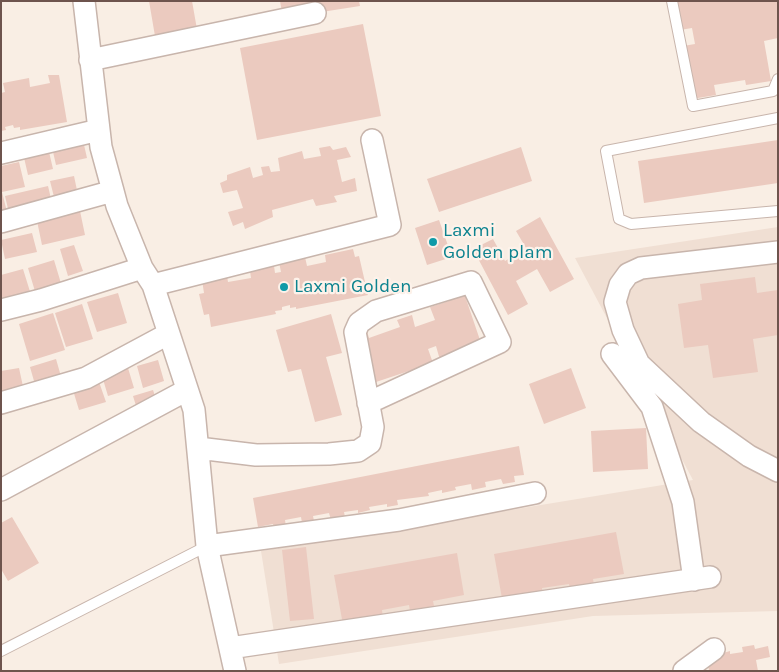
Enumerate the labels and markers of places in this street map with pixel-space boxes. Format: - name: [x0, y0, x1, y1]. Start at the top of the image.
- place label: Laxmi Golden plam: [443, 220, 553, 264]
- marker: Laxmi Golden plam: [427, 236, 439, 248]
- place label: Laxmi Golden: [294, 276, 411, 298]
- marker: Laxmi Golden: [278, 281, 290, 293]

